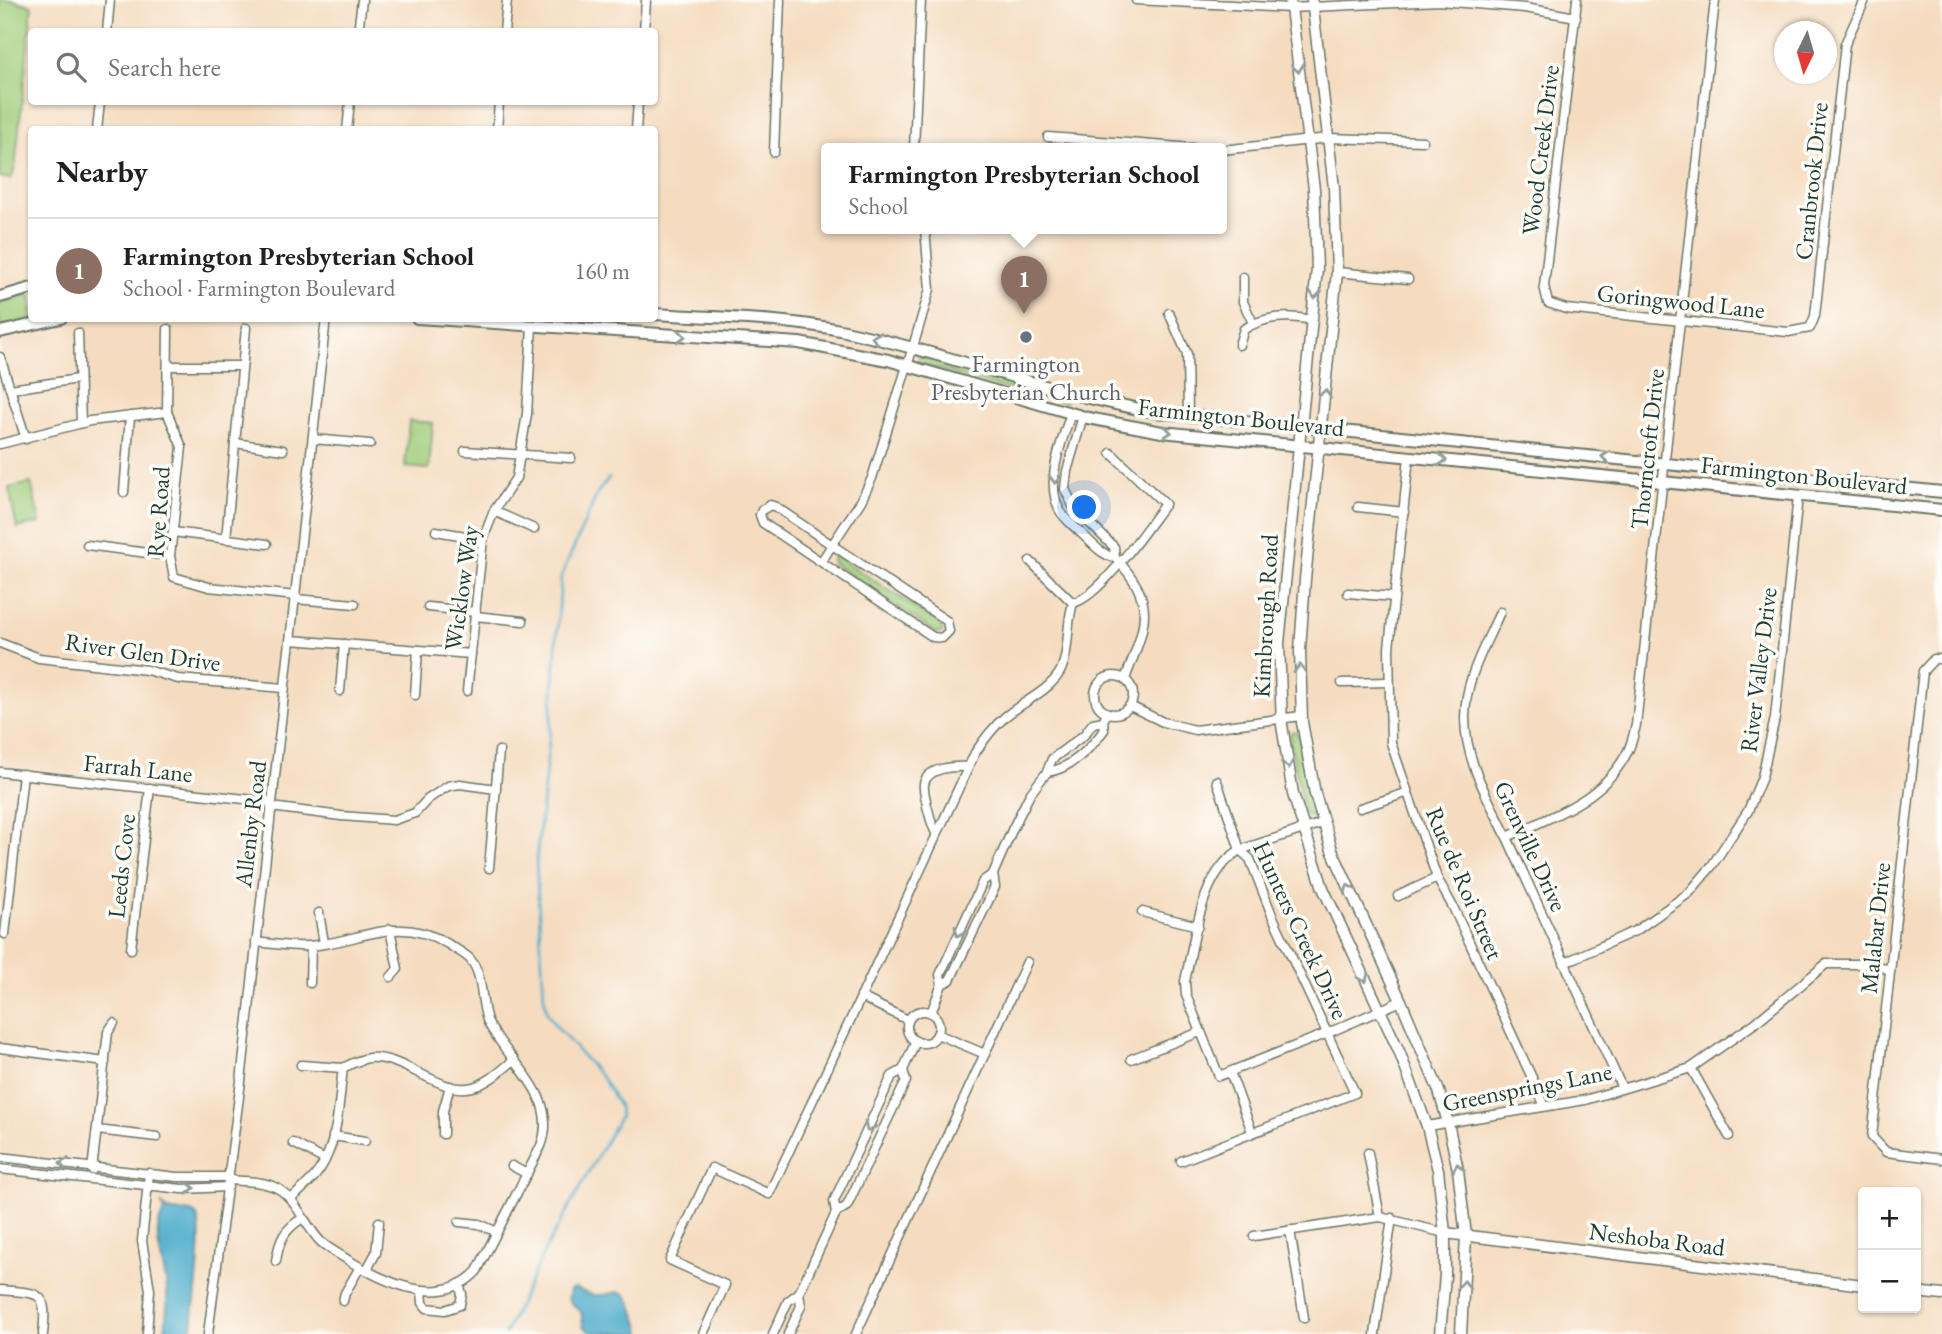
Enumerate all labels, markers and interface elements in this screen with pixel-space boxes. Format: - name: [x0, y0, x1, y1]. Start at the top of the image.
- north arrow: [1774, 21, 1837, 84]
- search box: [28, 28, 658, 105]
- icon: search: [52, 48, 90, 86]
- text: Search here: [108, 50, 221, 84]
- one-way arrow: [1290, 62, 1305, 74]
- street label: Wood Creek Drive: [1514, 63, 1566, 237]
- street label: Cranbrook Drive: [1787, 101, 1835, 261]
- popup: [821, 143, 1227, 234]
- text: Nearby: [56, 152, 148, 191]
- text: Farmington Presbyterian School: [848, 157, 1200, 191]
- text: School: [848, 191, 908, 221]
- text: Farmington Presbyterian School: [123, 239, 474, 273]
- text: 1: [73, 256, 85, 286]
- text: 160 m: [574, 256, 630, 286]
- pin: 1: [1001, 256, 1047, 314]
- text: School · Farmington Boulevard: [123, 273, 395, 303]
- street label: Goringwood Lane: [1596, 277, 1766, 325]
- one-way arrow: [1308, 289, 1323, 300]
- one-way arrow: [676, 328, 687, 343]
- marker: Farmington Presbyterian Church: [1018, 329, 1034, 345]
- one-way arrow: [870, 332, 882, 346]
- place label: Farmington Presbyterian Church: [931, 348, 1121, 407]
- street label: Thorncroft Drive: [1623, 367, 1671, 531]
- one-way arrow: [1317, 388, 1332, 399]
- street label: Farmington Boulevard: [1136, 391, 1347, 443]
- one-way arrow: [1161, 425, 1172, 440]
- street label: Farmington Boulevard: [1699, 449, 1910, 501]
- one-way arrow: [1600, 450, 1612, 465]
- one-way arrow: [1436, 452, 1447, 467]
- street label: Rye Road: [139, 464, 177, 559]
- one-way arrow: [1047, 474, 1062, 485]
- your location: [1067, 490, 1101, 524]
- street label: Wicklow Way: [437, 523, 485, 653]
- street label: Kimbrough Road: [1245, 533, 1285, 699]
- street label: River Valley Drive: [1733, 586, 1783, 754]
- street label: River Glen Drive: [63, 626, 223, 678]
- one-way arrow: [1292, 663, 1308, 674]
- street label: Farrah Lane: [82, 747, 194, 789]
- street label: Allenby Road: [227, 758, 273, 890]
- one-way arrow: [1280, 758, 1295, 770]
- street label: Grenville Drive: [1487, 776, 1575, 916]
- street label: Rue de Roi Street: [1419, 802, 1511, 964]
- street label: Leeds Cove: [100, 812, 142, 920]
- street label: Hunters Creek Drive: [1246, 836, 1356, 1024]
- street label: Malabar Drive: [1853, 861, 1897, 995]
- one-way arrow: [1343, 884, 1357, 896]
- one-way arrow: [953, 925, 967, 937]
- one-way arrow: [1356, 970, 1370, 983]
- street label: Greensprings Lane: [1440, 1055, 1614, 1119]
- one-way arrow: [863, 1120, 877, 1132]
- one-way arrow: [58, 1157, 69, 1172]
- one-way arrow: [1451, 1162, 1466, 1174]
- one-way arrow: [184, 1181, 195, 1196]
- map controls: [1858, 1187, 1921, 1313]
- button: +: [1858, 1187, 1921, 1250]
- street label: Neshoba Road: [1587, 1215, 1728, 1263]
- button: −: [1858, 1250, 1921, 1313]
- one-way arrow: [1457, 1279, 1472, 1290]

